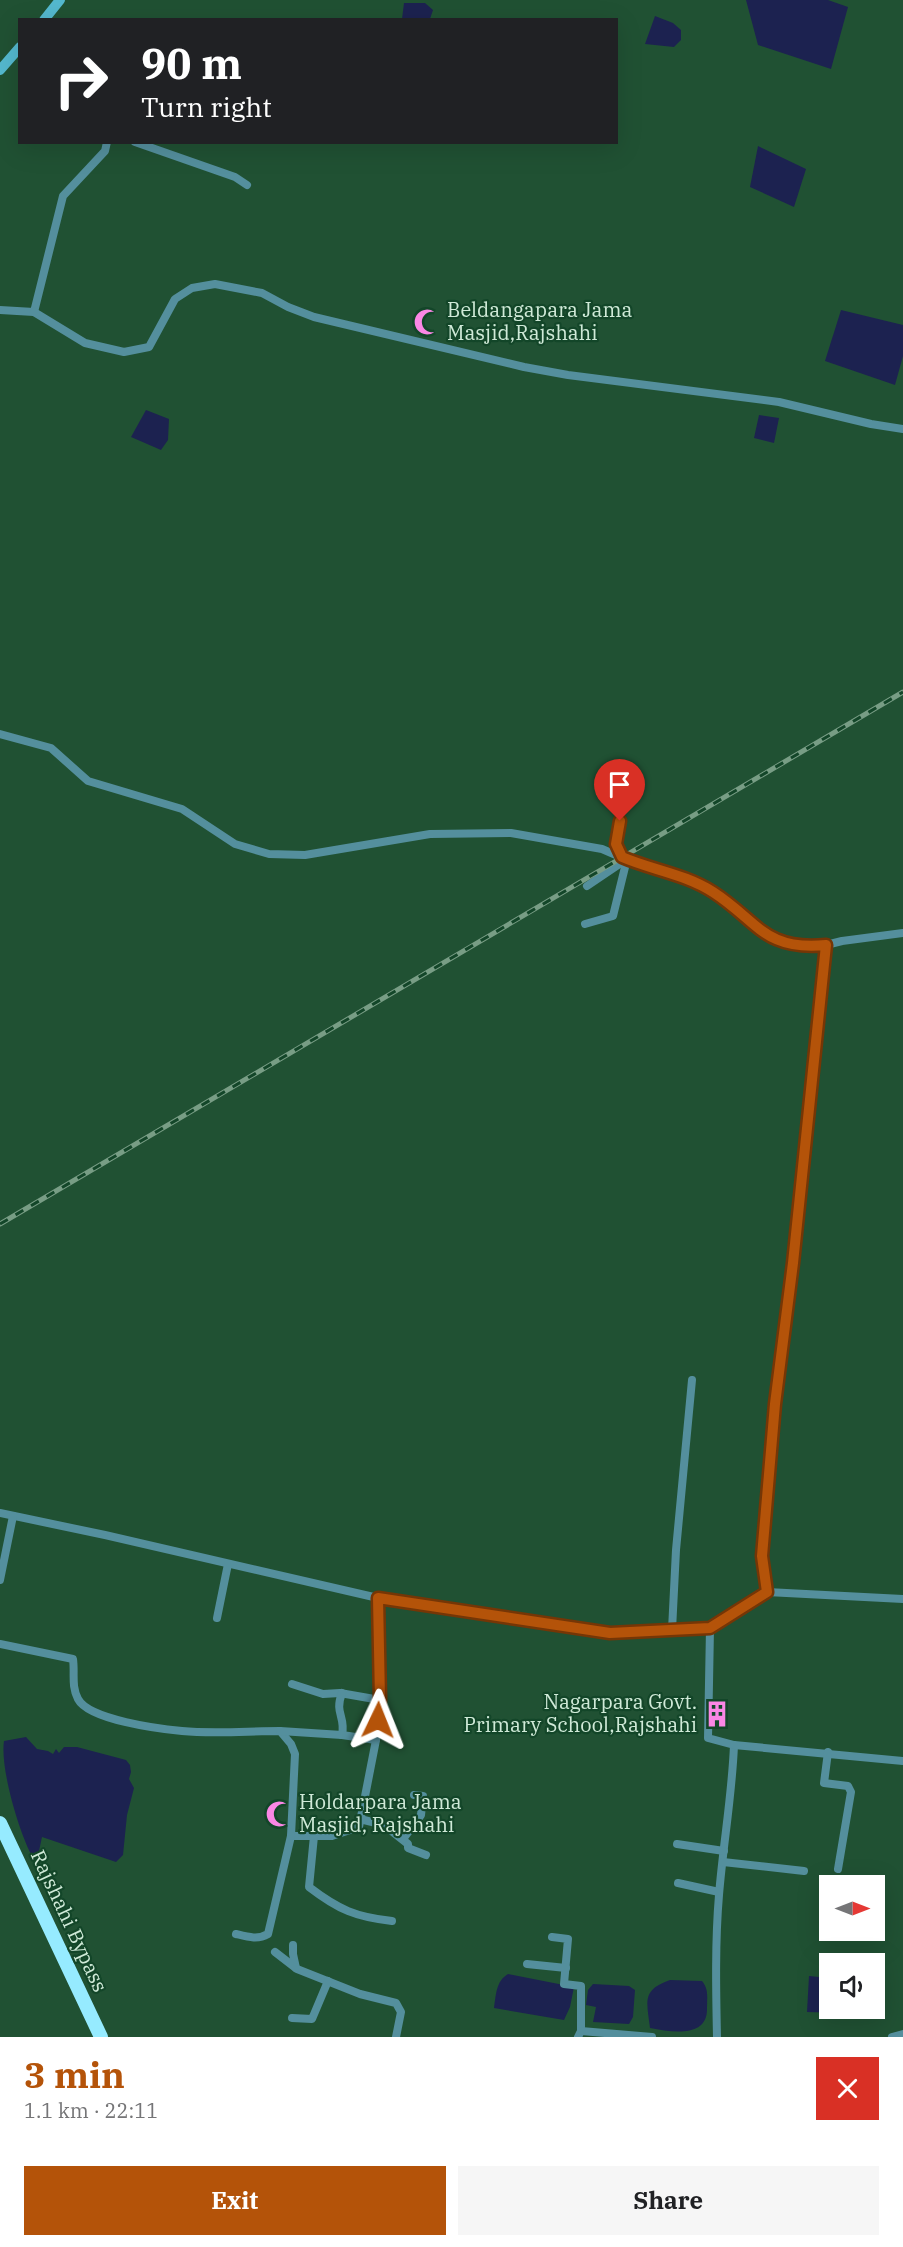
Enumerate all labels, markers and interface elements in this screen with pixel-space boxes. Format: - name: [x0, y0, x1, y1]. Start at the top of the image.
- text: 90 m: [141, 36, 242, 91]
- icon: right: [42, 42, 120, 120]
- text: Turn right: [141, 89, 272, 124]
- place label: Beldangapara Jama Masjid,Rajshahi: [447, 296, 633, 346]
- mosque icon: Beldangapara Jama Masjid,Rajshahi: [412, 307, 442, 337]
- pin: [594, 759, 645, 821]
- icon: arrive: [603, 768, 636, 801]
- position arrow: [346, 1688, 410, 1752]
- place label: Nagarpara Govt. Primary School,Rajshahi: [464, 1688, 697, 1738]
- building icon: Nagarpara Govt. Primary School,Rajshahi: [702, 1699, 732, 1729]
- place label: Holdarpara Jama Masjid, Rajshahi: [299, 1788, 462, 1838]
- mosque icon: Holdarpara Jama Masjid, Rajshahi: [264, 1799, 294, 1829]
- street label: Rajshahi Bypass: [25, 1845, 114, 1996]
- north arrow: [819, 1875, 885, 1941]
- map controls: [819, 1875, 885, 2019]
- button: sound: [819, 1953, 885, 2019]
- text: 3 min: [24, 2051, 125, 2098]
- button: close: [816, 2057, 879, 2120]
- text: 1.1 km · 22:11: [24, 2097, 158, 2124]
- button: Exit: [24, 2166, 446, 2235]
- button: Share: [458, 2166, 879, 2235]

